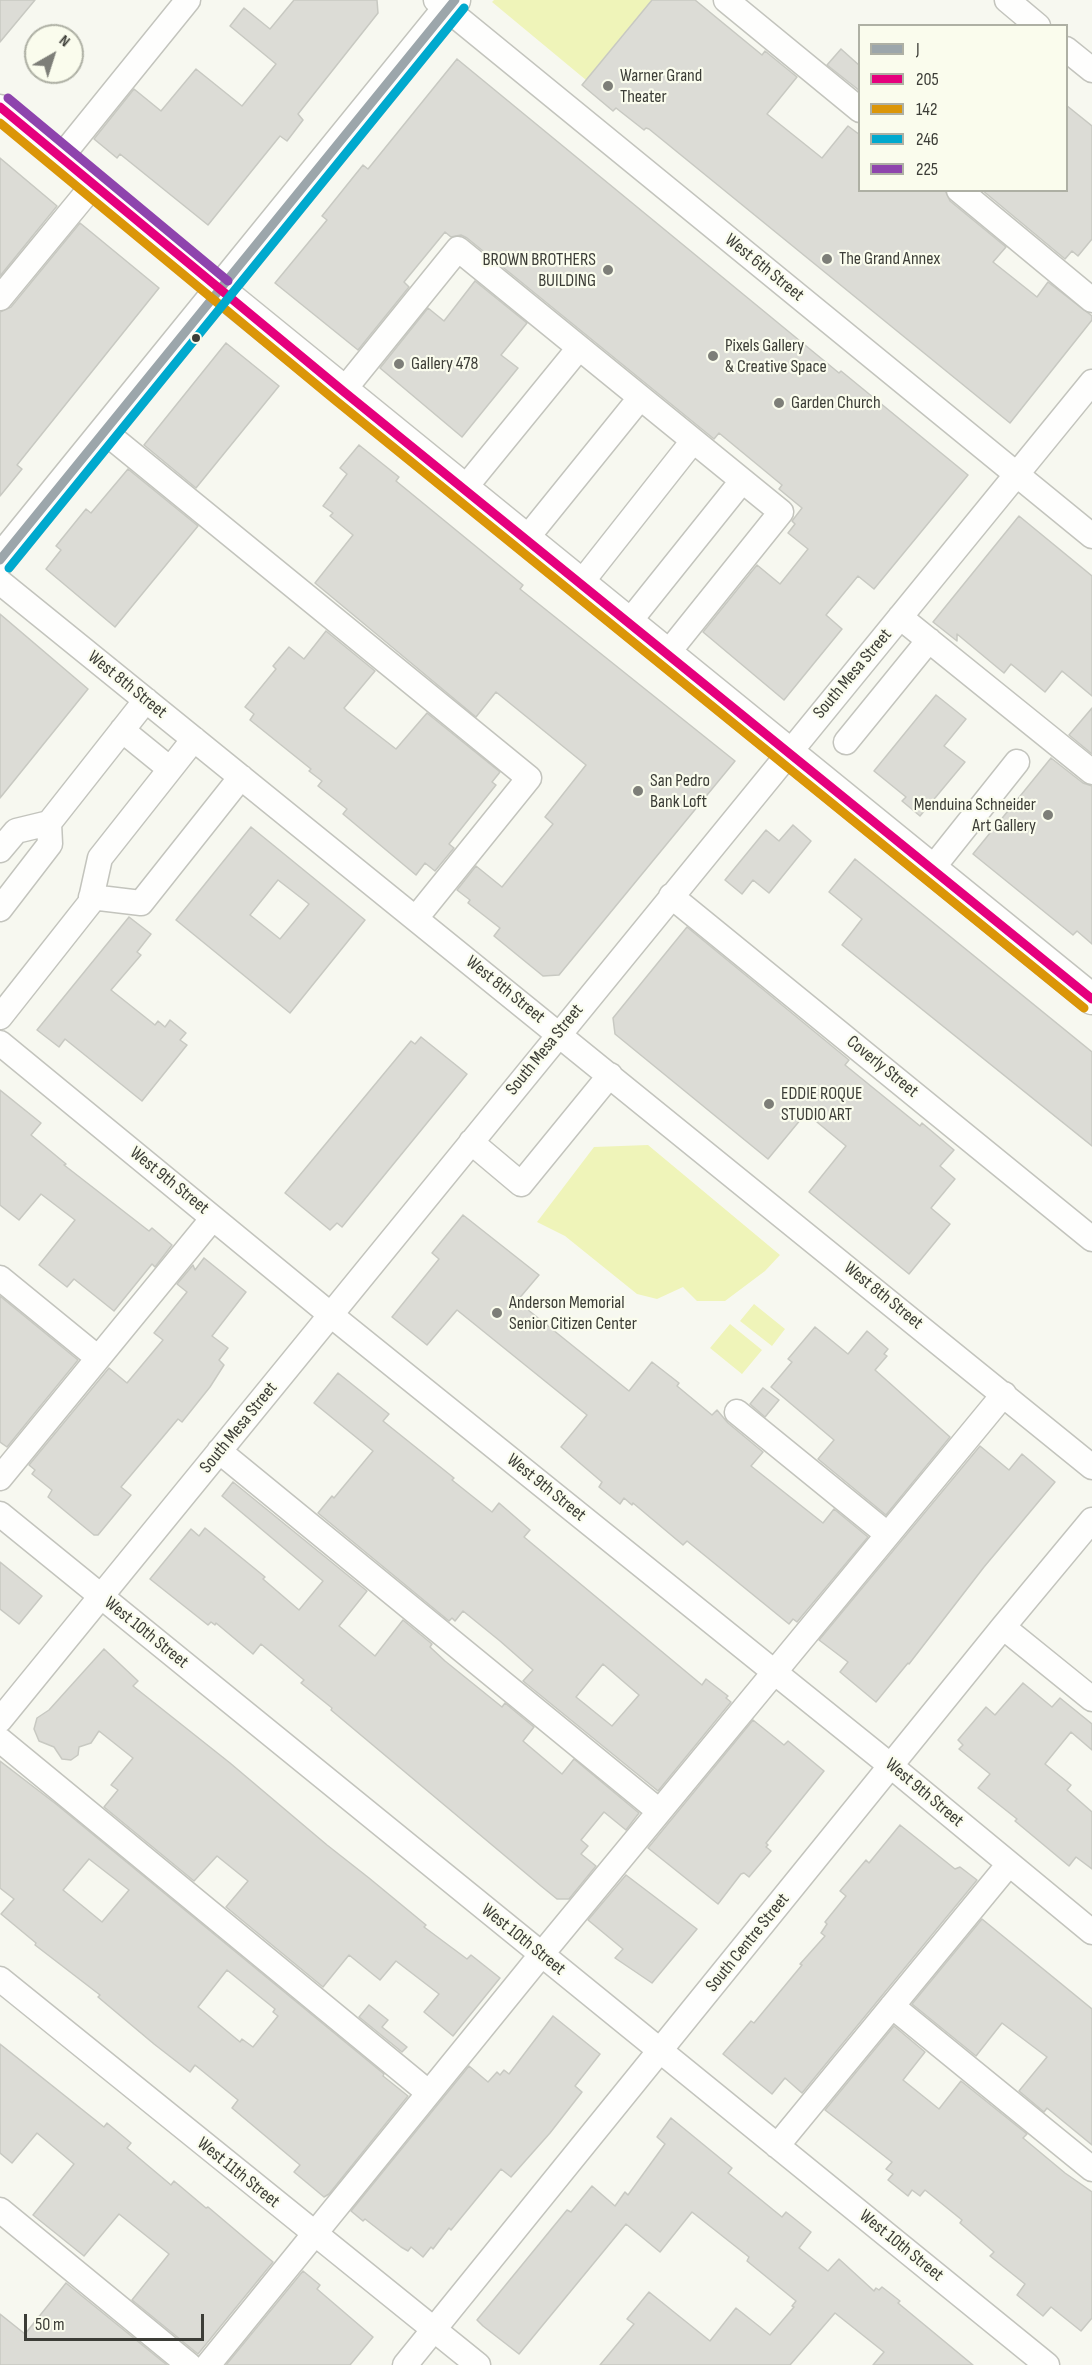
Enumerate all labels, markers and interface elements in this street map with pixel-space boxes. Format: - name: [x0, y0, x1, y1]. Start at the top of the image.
- north arrow: [24, 24, 84, 84]
- legend: [858, 24, 1068, 192]
- text: N: [55, 31, 74, 51]
- text: J: [916, 39, 920, 60]
- place label: Warner Grand Theater: [620, 65, 702, 107]
- text: 205: [916, 69, 939, 90]
- marker: Warner Grand Theater: [601, 79, 615, 93]
- text: 142: [916, 99, 937, 120]
- text: 246: [916, 129, 939, 150]
- text: 225: [916, 159, 938, 180]
- street label: West 6th Street: [720, 230, 808, 306]
- place label: The Grand Annex: [839, 248, 940, 270]
- place label: BROWN BROTHERS BUILDING: [483, 249, 596, 292]
- marker: The Grand Annex: [820, 252, 834, 266]
- marker: BROWN BROTHERS BUILDING: [601, 263, 615, 277]
- unlabelled marker: [190, 332, 202, 344]
- place label: Pixels Gallery & Creative Space: [725, 335, 827, 378]
- marker: Pixels Gallery & Creative Space: [706, 349, 720, 363]
- place label: Gallery 478: [411, 353, 478, 375]
- marker: Gallery 478: [392, 357, 406, 371]
- place label: Garden Church: [791, 392, 881, 414]
- marker: Garden Church: [772, 396, 786, 410]
- street label: South Mesa Street: [809, 625, 897, 723]
- street label: West 8th Street: [83, 647, 171, 723]
- place label: San Pedro Bank Loft: [650, 770, 710, 812]
- marker: San Pedro Bank Loft: [631, 784, 645, 798]
- place label: Menduina Schneider Art Gallery: [914, 794, 1036, 836]
- marker: Menduina Schneider Art Gallery: [1041, 808, 1055, 822]
- street label: West 8th Street: [461, 952, 549, 1028]
- street label: South Mesa Street: [502, 1000, 588, 1100]
- street label: Coverly Street: [842, 1031, 922, 1103]
- place label: EDDIE ROQUE STUDIO ART: [781, 1083, 862, 1126]
- marker: EDDIE ROQUE STUDIO ART: [762, 1097, 776, 1111]
- street label: West 9th Street: [125, 1143, 213, 1219]
- street label: West 8th Street: [839, 1258, 927, 1334]
- place label: Anderson Memorial Senior Citizen Center: [509, 1292, 637, 1334]
- marker: Anderson Memorial Senior Citizen Center: [490, 1306, 504, 1320]
- street label: South Mesa Street: [196, 1378, 282, 1478]
- street label: West 9th Street: [502, 1450, 590, 1526]
- street label: West 10th Street: [100, 1593, 192, 1673]
- street label: West 9th Street: [880, 1754, 968, 1832]
- street label: South Centre Street: [702, 1889, 794, 1997]
- street label: West 10th Street: [477, 1900, 569, 1980]
- street label: West 11th Street: [192, 2133, 284, 2213]
- street label: West 10th Street: [855, 2206, 947, 2286]
- scale bar: [27, 2302, 207, 2340]
- text: 50 m: [35, 2314, 65, 2335]

